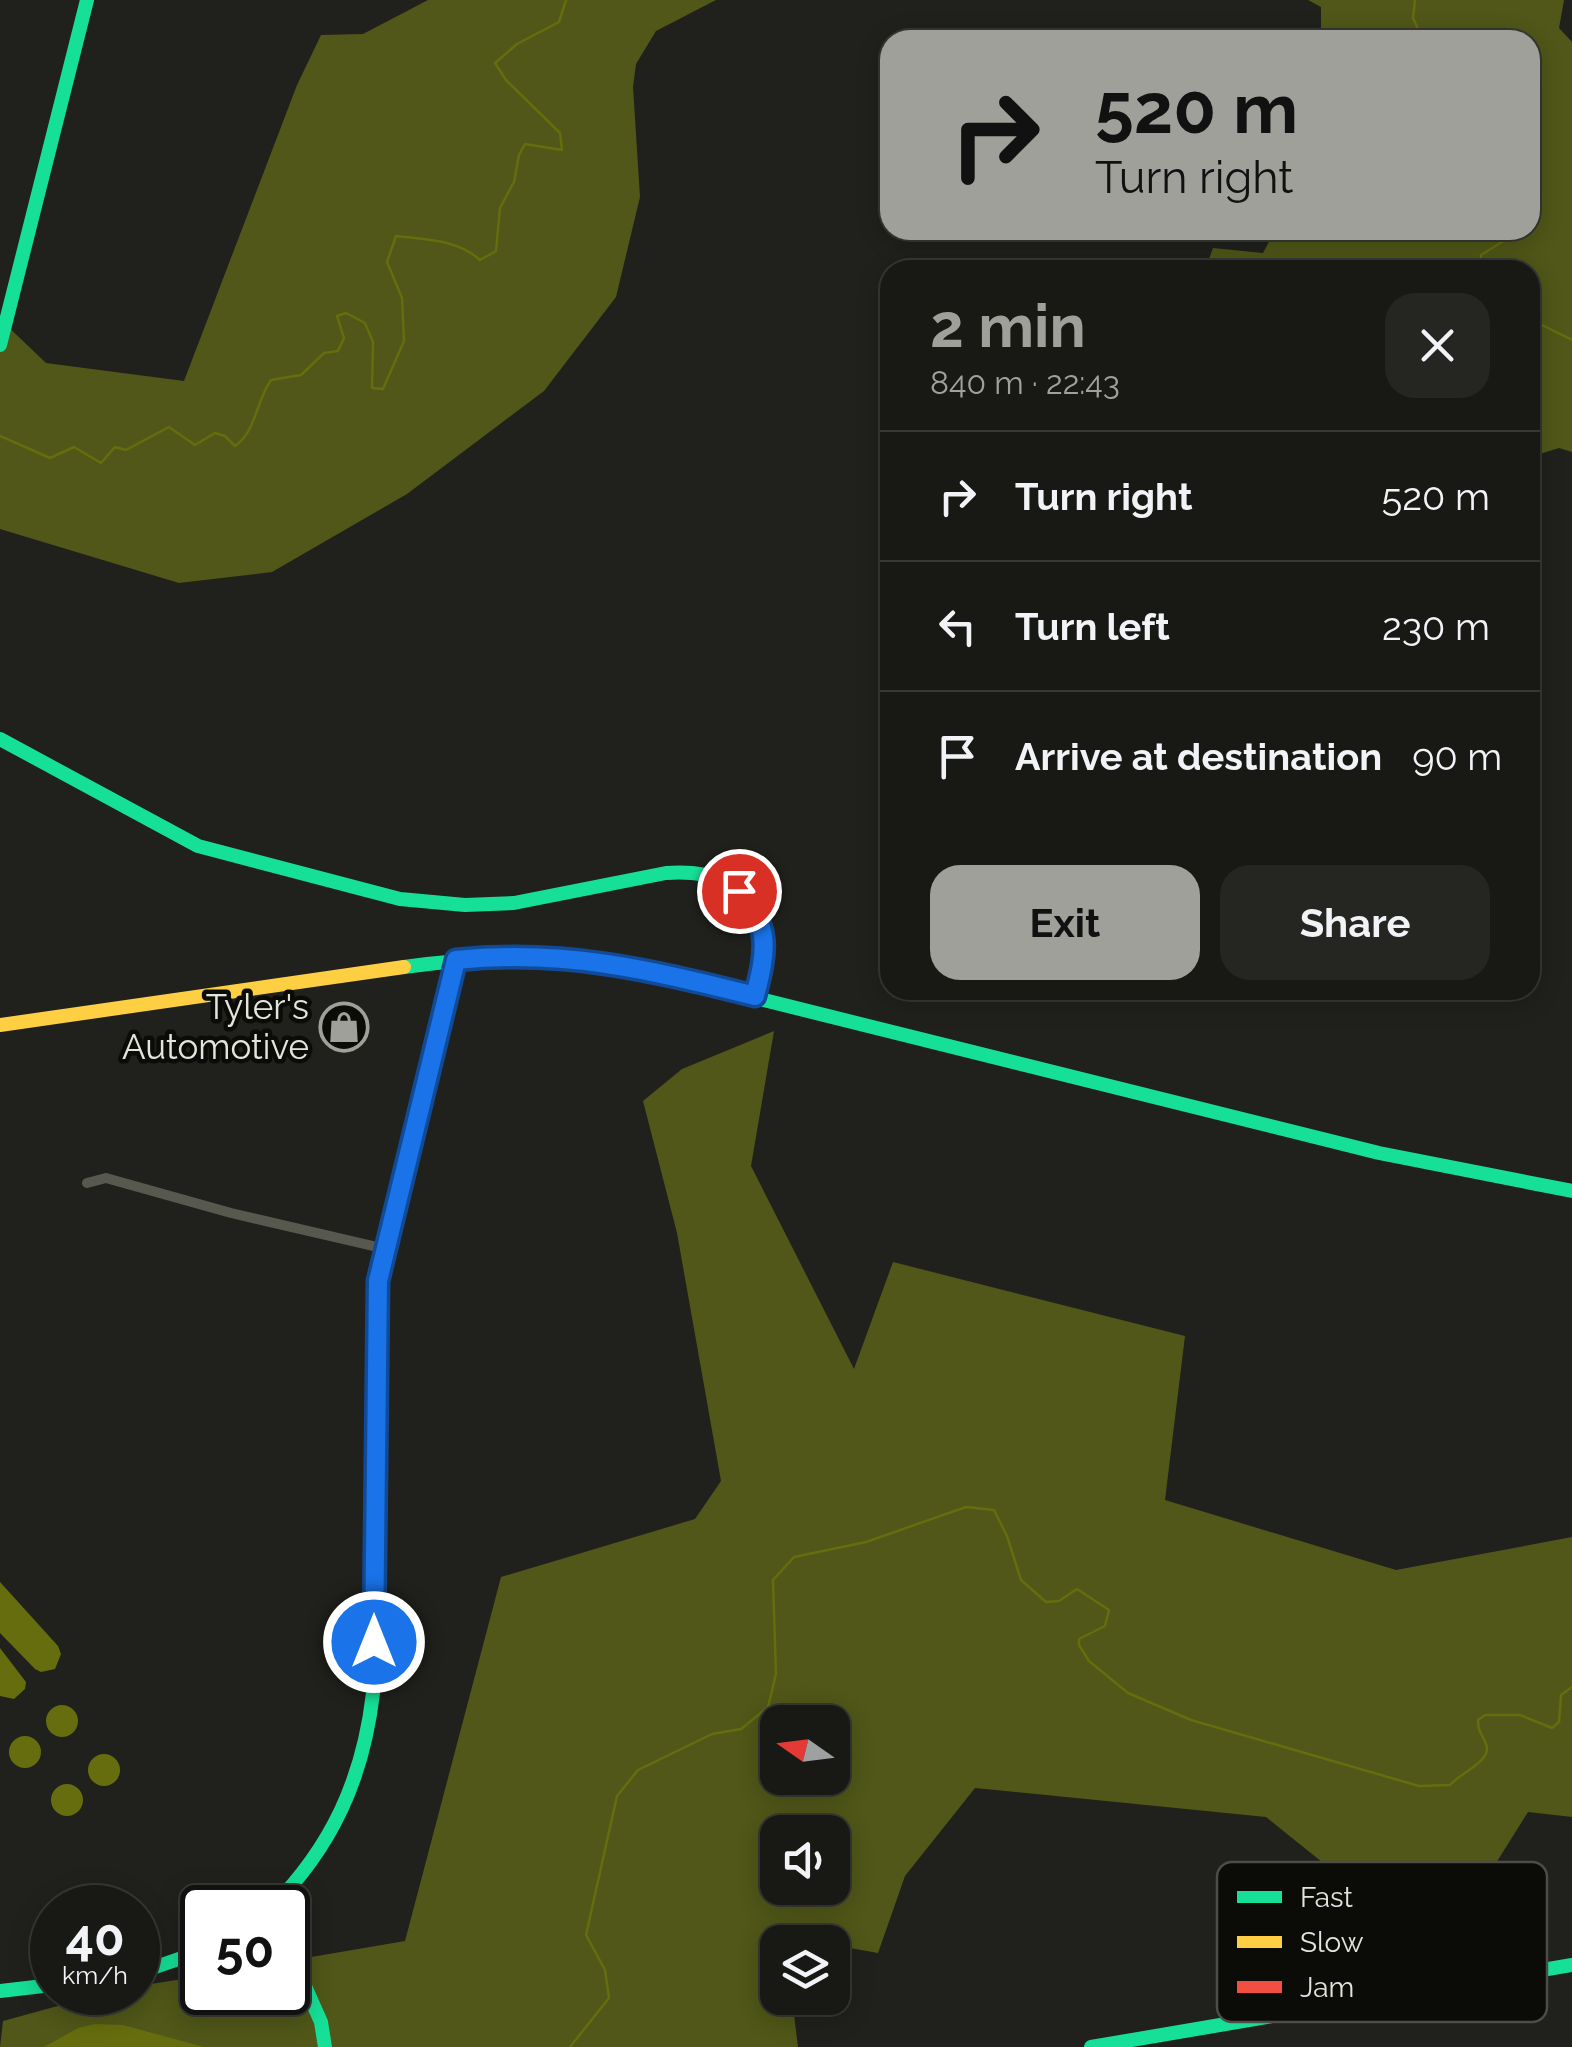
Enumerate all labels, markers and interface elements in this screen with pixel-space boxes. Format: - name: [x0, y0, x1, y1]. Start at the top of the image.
- text: 520 m: [1095, 67, 1298, 149]
- icon: right: [930, 70, 1060, 200]
- text: Turn right: [1095, 151, 1293, 204]
- text: 2 min: [930, 291, 1086, 361]
- button: close: [1385, 293, 1490, 398]
- text: 840 m · 22:43: [930, 364, 1120, 401]
- icon: right: [930, 469, 985, 524]
- text: Turn right: [1015, 474, 1192, 519]
- text: 520 m: [1382, 474, 1490, 519]
- icon: left: [930, 599, 985, 654]
- text: Turn left: [1015, 604, 1170, 649]
- text: 230 m: [1382, 604, 1490, 649]
- icon: arrive: [930, 729, 985, 784]
- text: Arrive at destination: [1015, 734, 1382, 779]
- text: 90 m: [1412, 734, 1502, 779]
- pin: [697, 849, 782, 934]
- icon: arrive: [712, 864, 767, 919]
- button: Exit: [930, 865, 1200, 980]
- button: Share: [1220, 865, 1490, 980]
- place label: Tyler's Automotive: [122, 986, 309, 1067]
- shop icon: Tyler's Automotive: [318, 1001, 370, 1053]
- position arrow: [322, 1590, 426, 1694]
- north arrow: [760, 1705, 850, 1795]
- map controls: [760, 1705, 850, 2015]
- button: sound: [760, 1815, 850, 1905]
- legend: [1217, 1862, 1547, 2022]
- text: Fast: [1300, 1881, 1353, 1914]
- speed limit sign: 50: [180, 1885, 310, 2015]
- text: 40: [65, 1908, 125, 1967]
- button: layers: [760, 1925, 850, 2015]
- text: Slow: [1300, 1926, 1364, 1959]
- text: km/h: [62, 1960, 128, 1990]
- text: Jam: [1300, 1971, 1354, 2004]

